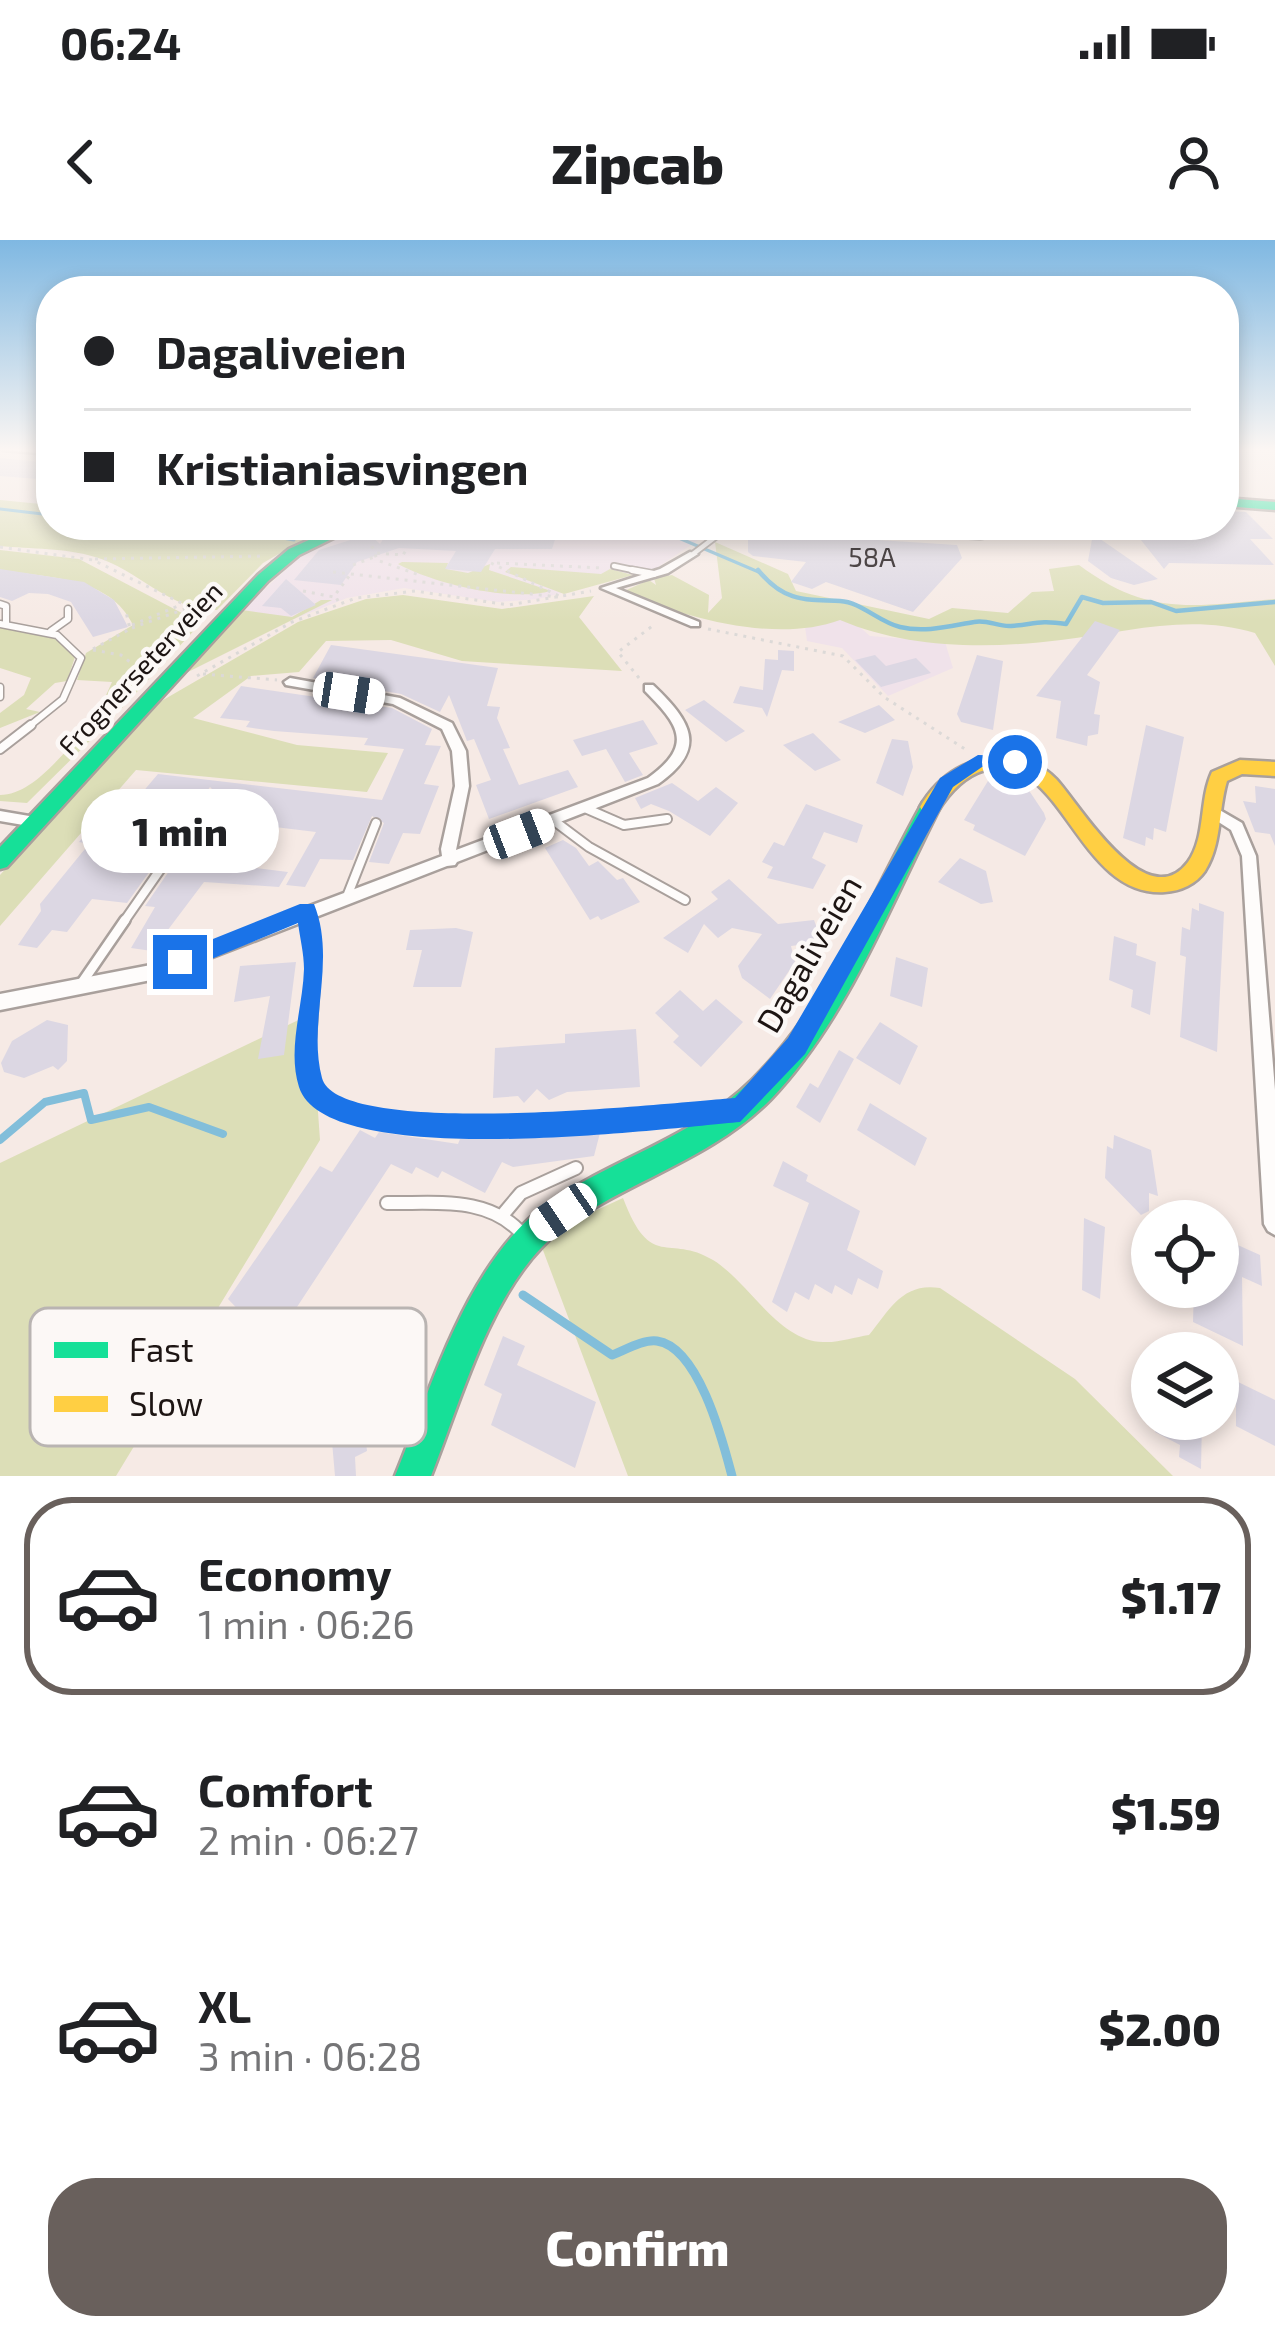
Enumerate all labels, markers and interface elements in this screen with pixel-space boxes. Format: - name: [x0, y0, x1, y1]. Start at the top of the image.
- text: 06:24: [60, 15, 181, 69]
- icon: back: [48, 129, 114, 195]
- icon: person: [1161, 129, 1227, 195]
- text: Zipcab: [551, 130, 724, 195]
- text: Dagaliveien: [156, 324, 406, 378]
- text: Kristianiasvingen: [156, 440, 529, 494]
- house number: 58A: [848, 540, 896, 572]
- street label: Frognerseterveien: [51, 574, 229, 762]
- car: [311, 670, 387, 716]
- route start: [988, 735, 1042, 789]
- callout: 1 min: [81, 788, 279, 872]
- car: [479, 804, 559, 864]
- text: 1 min: [132, 807, 228, 854]
- street label: Dagaliveien: [747, 868, 869, 1039]
- route end: [153, 935, 207, 989]
- car: [523, 1177, 603, 1247]
- map controls: [1131, 1200, 1239, 1440]
- button: locate: [1131, 1200, 1239, 1308]
- legend: [30, 1308, 426, 1446]
- text: Fast: [129, 1329, 193, 1369]
- button: layers: [1131, 1332, 1239, 1440]
- text: Slow: [129, 1383, 203, 1423]
- icon: car: [54, 1542, 162, 1650]
- text: Economy: [198, 1546, 392, 1600]
- text: $1.17: [1120, 1569, 1221, 1623]
- text: 1 min · 06:26: [198, 1600, 415, 1647]
- icon: car: [54, 1758, 162, 1866]
- text: Comfort: [198, 1762, 373, 1816]
- text: $1.59: [1111, 1785, 1221, 1839]
- text: 2 min · 06:27: [198, 1816, 419, 1863]
- icon: car: [54, 1974, 162, 2082]
- text: XL: [198, 1978, 251, 2032]
- text: $2.00: [1098, 2001, 1221, 2055]
- text: 3 min · 06:28: [198, 2032, 422, 2079]
- button: Confirm: [48, 2178, 1227, 2316]

